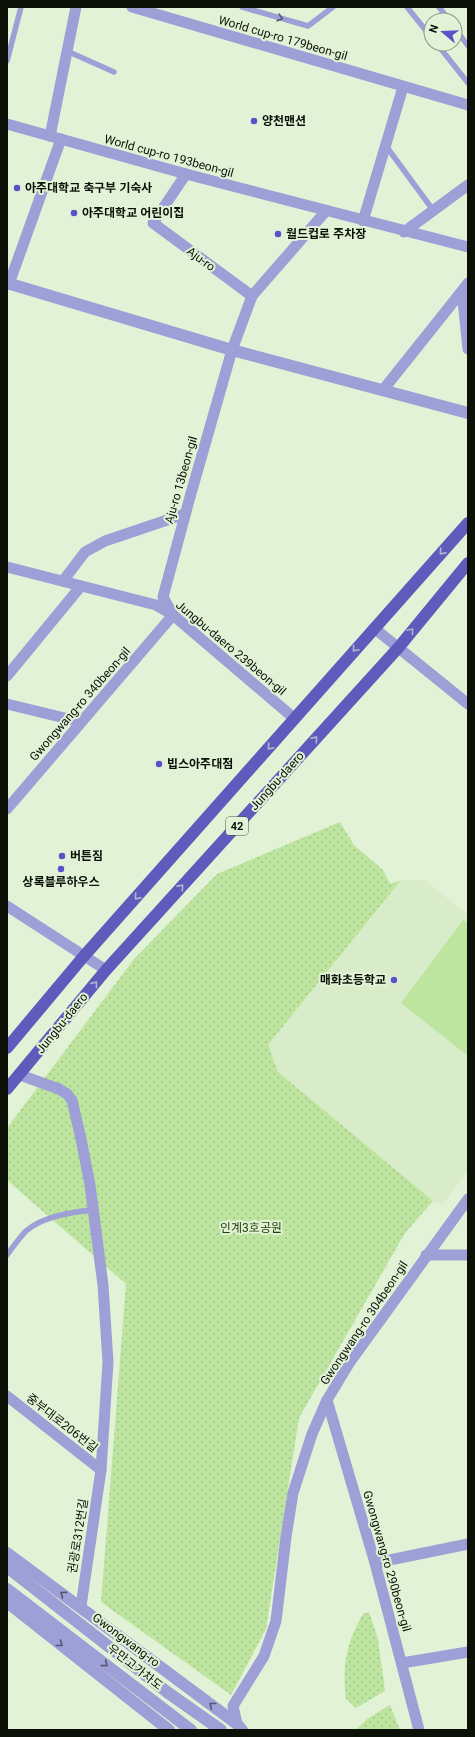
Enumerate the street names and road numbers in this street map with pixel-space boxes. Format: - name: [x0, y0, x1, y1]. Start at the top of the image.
- street label: World cup-ro 179beon-gil: [217, 13, 349, 63]
- street label: World cup-ro 193beon-gil: [103, 132, 235, 180]
- street label: Aju-ro: [184, 244, 218, 274]
- street label: Aju-ro 13beon-gil: [162, 435, 200, 525]
- street label: Jungbu-daero 239beon-gil: [173, 598, 289, 698]
- street label: Gwongwang-ro 340beon-gil: [27, 644, 133, 764]
- street label: Jungbu-daero: [247, 749, 307, 813]
- road number: 42: [226, 817, 248, 835]
- street label: Jungbu-daero: [33, 990, 91, 1056]
- street label: Gwongwang-ro 304beon-gil: [317, 1259, 411, 1387]
- street label: 중부대로206번길: [24, 1391, 100, 1455]
- street label: Gwongwang-ro 290beon-gil: [360, 1489, 414, 1633]
- street label: 권광로312번길: [65, 1498, 91, 1574]
- street label: Gwongwang-ro: [90, 1610, 162, 1670]
- street label: 우만고가차도: [105, 1641, 165, 1693]

